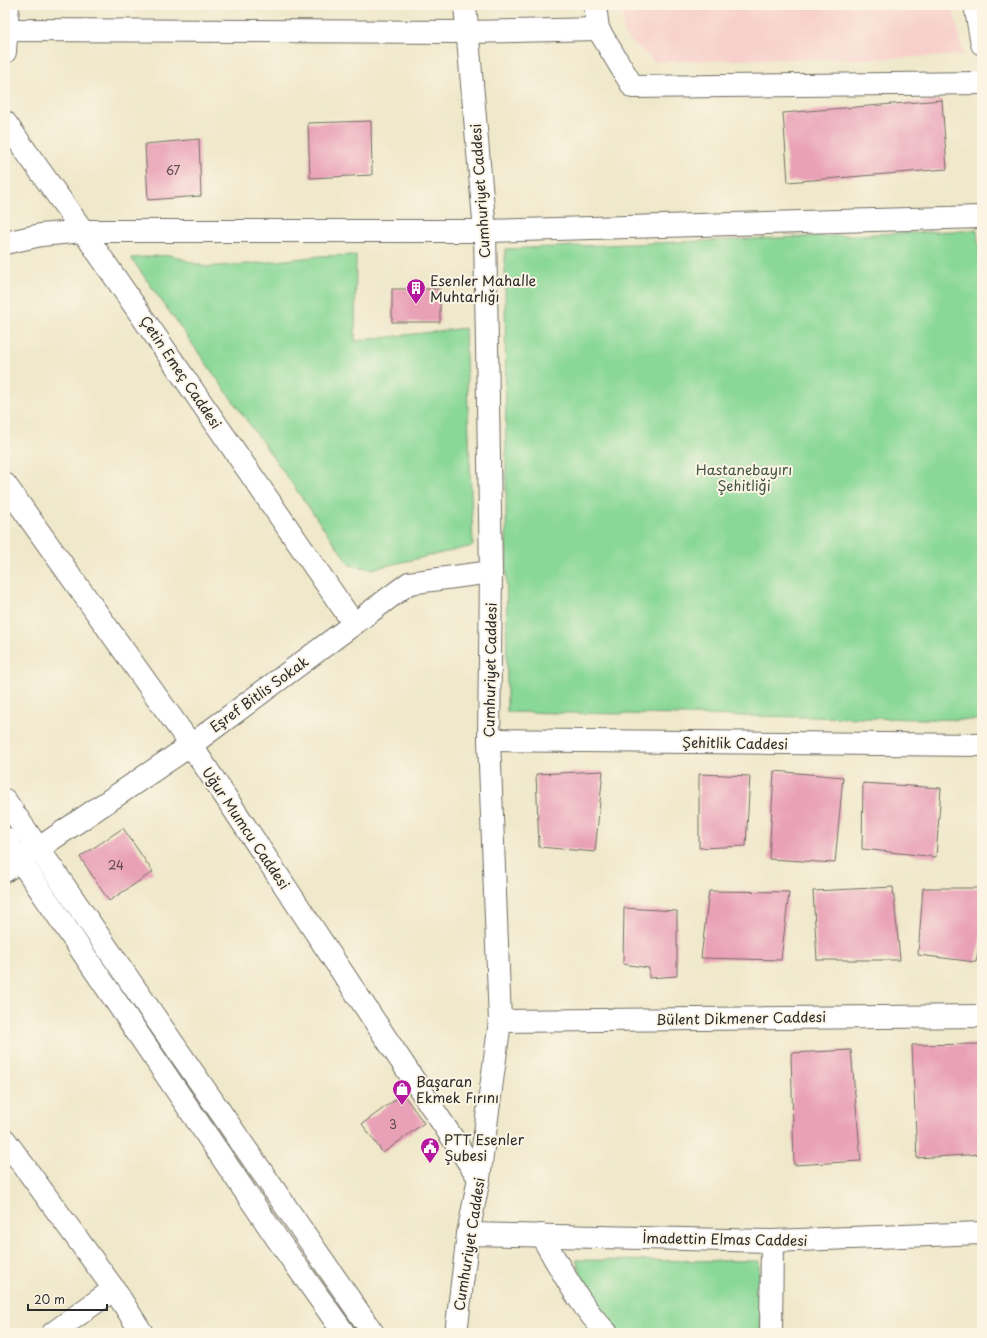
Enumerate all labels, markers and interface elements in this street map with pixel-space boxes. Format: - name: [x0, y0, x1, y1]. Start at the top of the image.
- street label: Cumhuriyet Caddesi: [465, 123, 495, 259]
- house number: 67: [166, 161, 181, 179]
- place label: Esenler Mahalle Muhtarlığı: [430, 270, 537, 307]
- building icon: Esenler Mahalle Muhtarlığı: [405, 277, 427, 305]
- street label: Çetin Emeç Caddesi: [135, 311, 227, 433]
- park label: Hastanebayırı Şehitliği: [696, 459, 792, 496]
- street label: Cumhuriyet Caddesi: [478, 602, 502, 738]
- street label: Eşref Bitlis Sokak: [205, 651, 313, 737]
- street label: Şehitlik Caddesi: [682, 732, 788, 754]
- street label: Uğur Mumcu Caddesi: [197, 763, 295, 894]
- house number: 24: [108, 856, 124, 874]
- street label: Bülent Dikmener Caddesi: [656, 1006, 826, 1030]
- place label: Başaran Ekmek Fırını: [416, 1071, 499, 1108]
- shop icon: Başaran Ekmek Fırını: [391, 1078, 413, 1106]
- house number: 3: [389, 1115, 397, 1133]
- place label: PTT Esenler Şubesi: [444, 1129, 525, 1166]
- public building icon: PTT Esenler Şubesi: [419, 1136, 441, 1164]
- street label: Cumhuriyet Caddesi: [448, 1176, 490, 1312]
- street label: İmadettin Elmas Caddesi: [642, 1227, 808, 1251]
- scale bar: [28, 1286, 107, 1312]
- text: 20 m: [34, 1290, 65, 1308]

